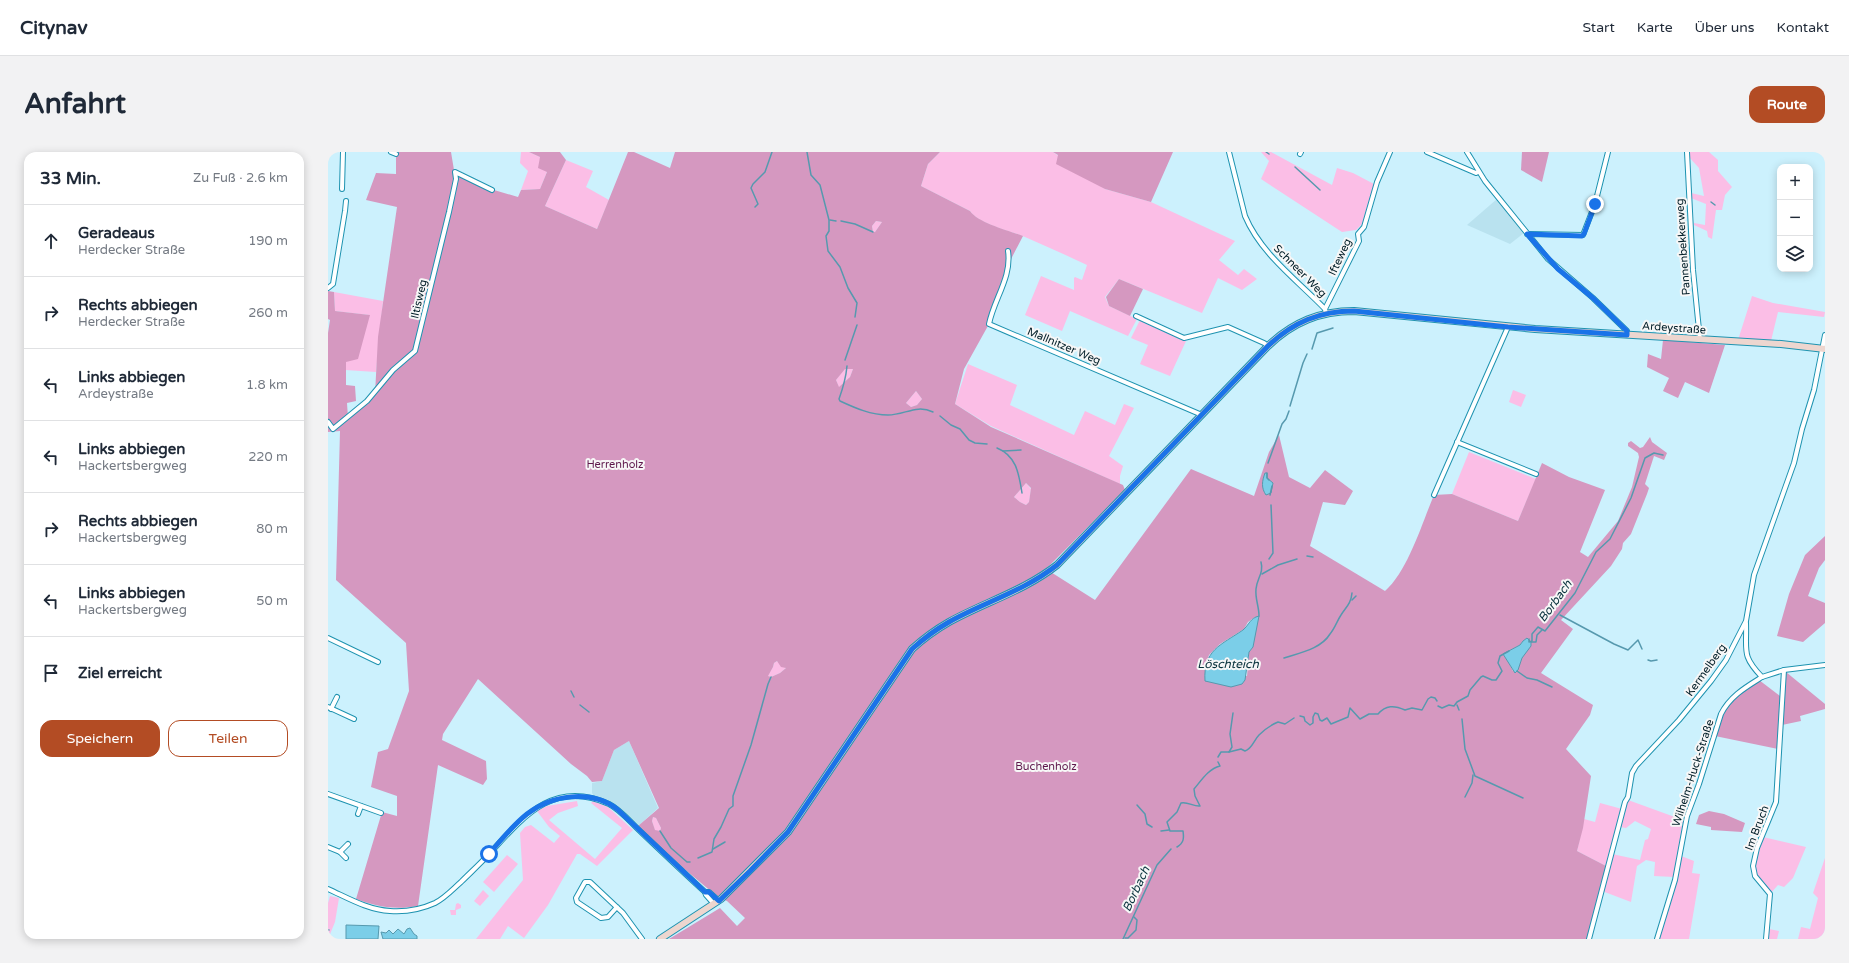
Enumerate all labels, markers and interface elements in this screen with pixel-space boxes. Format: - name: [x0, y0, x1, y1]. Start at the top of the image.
- text: Citynav: [20, 17, 87, 39]
- text: Start: [1583, 19, 1615, 36]
- text: Karte: [1637, 19, 1673, 36]
- text: Über uns: [1695, 19, 1755, 36]
- text: Kontakt: [1777, 19, 1829, 36]
- button: Route: [1749, 86, 1825, 123]
- text: Anfahrt: [24, 87, 126, 121]
- map controls: [1777, 164, 1813, 272]
- button: +: [1777, 164, 1813, 200]
- text: 33 Min.: [40, 168, 101, 189]
- text: Zu Fuß · 2.6 km: [193, 170, 288, 186]
- route end: [1586, 195, 1604, 213]
- street label: Pannenbekkerweg: [1673, 198, 1693, 296]
- button: −: [1777, 200, 1813, 236]
- text: Geradeaus: [78, 224, 155, 242]
- icon: ahead: [40, 230, 62, 252]
- text: 190 m: [248, 233, 288, 249]
- street label: Ifteweg: [1326, 236, 1354, 278]
- button: layers: [1777, 236, 1813, 272]
- text: Herdecker Straße: [78, 242, 185, 258]
- street label: Schneer Weg: [1271, 242, 1329, 300]
- street label: Iltisweg: [408, 278, 430, 320]
- text: Rechts abbiegen: [78, 296, 198, 314]
- icon: right: [40, 302, 62, 324]
- text: 260 m: [248, 305, 288, 321]
- text: Herdecker Straße: [78, 314, 185, 330]
- street label: Ardeystraße: [1642, 319, 1706, 337]
- street label: Mallnitzer Weg: [1025, 325, 1103, 367]
- text: Links abbiegen: [78, 368, 185, 386]
- icon: left: [40, 374, 62, 396]
- text: 1.8 km: [246, 377, 288, 393]
- text: Ardeystraße: [78, 386, 154, 402]
- text: Links abbiegen: [78, 440, 185, 458]
- icon: left: [40, 446, 62, 468]
- text: 220 m: [248, 449, 288, 465]
- text: Hackertsbergweg: [78, 458, 187, 474]
- park label: Herrenholz: [586, 458, 644, 471]
- text: Rechts abbiegen: [78, 512, 198, 530]
- icon: right: [40, 518, 62, 540]
- text: 80 m: [256, 521, 288, 537]
- text: Hackertsbergweg: [78, 530, 187, 546]
- water label: Borbach: [1535, 577, 1575, 625]
- text: Links abbiegen: [78, 584, 185, 602]
- icon: left: [40, 590, 62, 612]
- text: 50 m: [256, 593, 288, 609]
- text: Hackertsbergweg: [78, 602, 187, 618]
- street label: Kermelberg: [1683, 641, 1729, 699]
- water label: Löschteich: [1197, 657, 1259, 671]
- icon: arrive: [40, 662, 62, 684]
- text: Ziel erreicht: [78, 664, 162, 682]
- street label: Wilhelm-Huck-Straße: [1670, 718, 1716, 828]
- button: Speichern: [40, 720, 160, 757]
- button: Teilen: [168, 720, 288, 757]
- park label: Buchenholz: [1015, 760, 1077, 773]
- street label: Im Bruch: [1743, 804, 1771, 852]
- route start: [480, 845, 498, 863]
- water label: Borbach: [1119, 864, 1153, 914]

